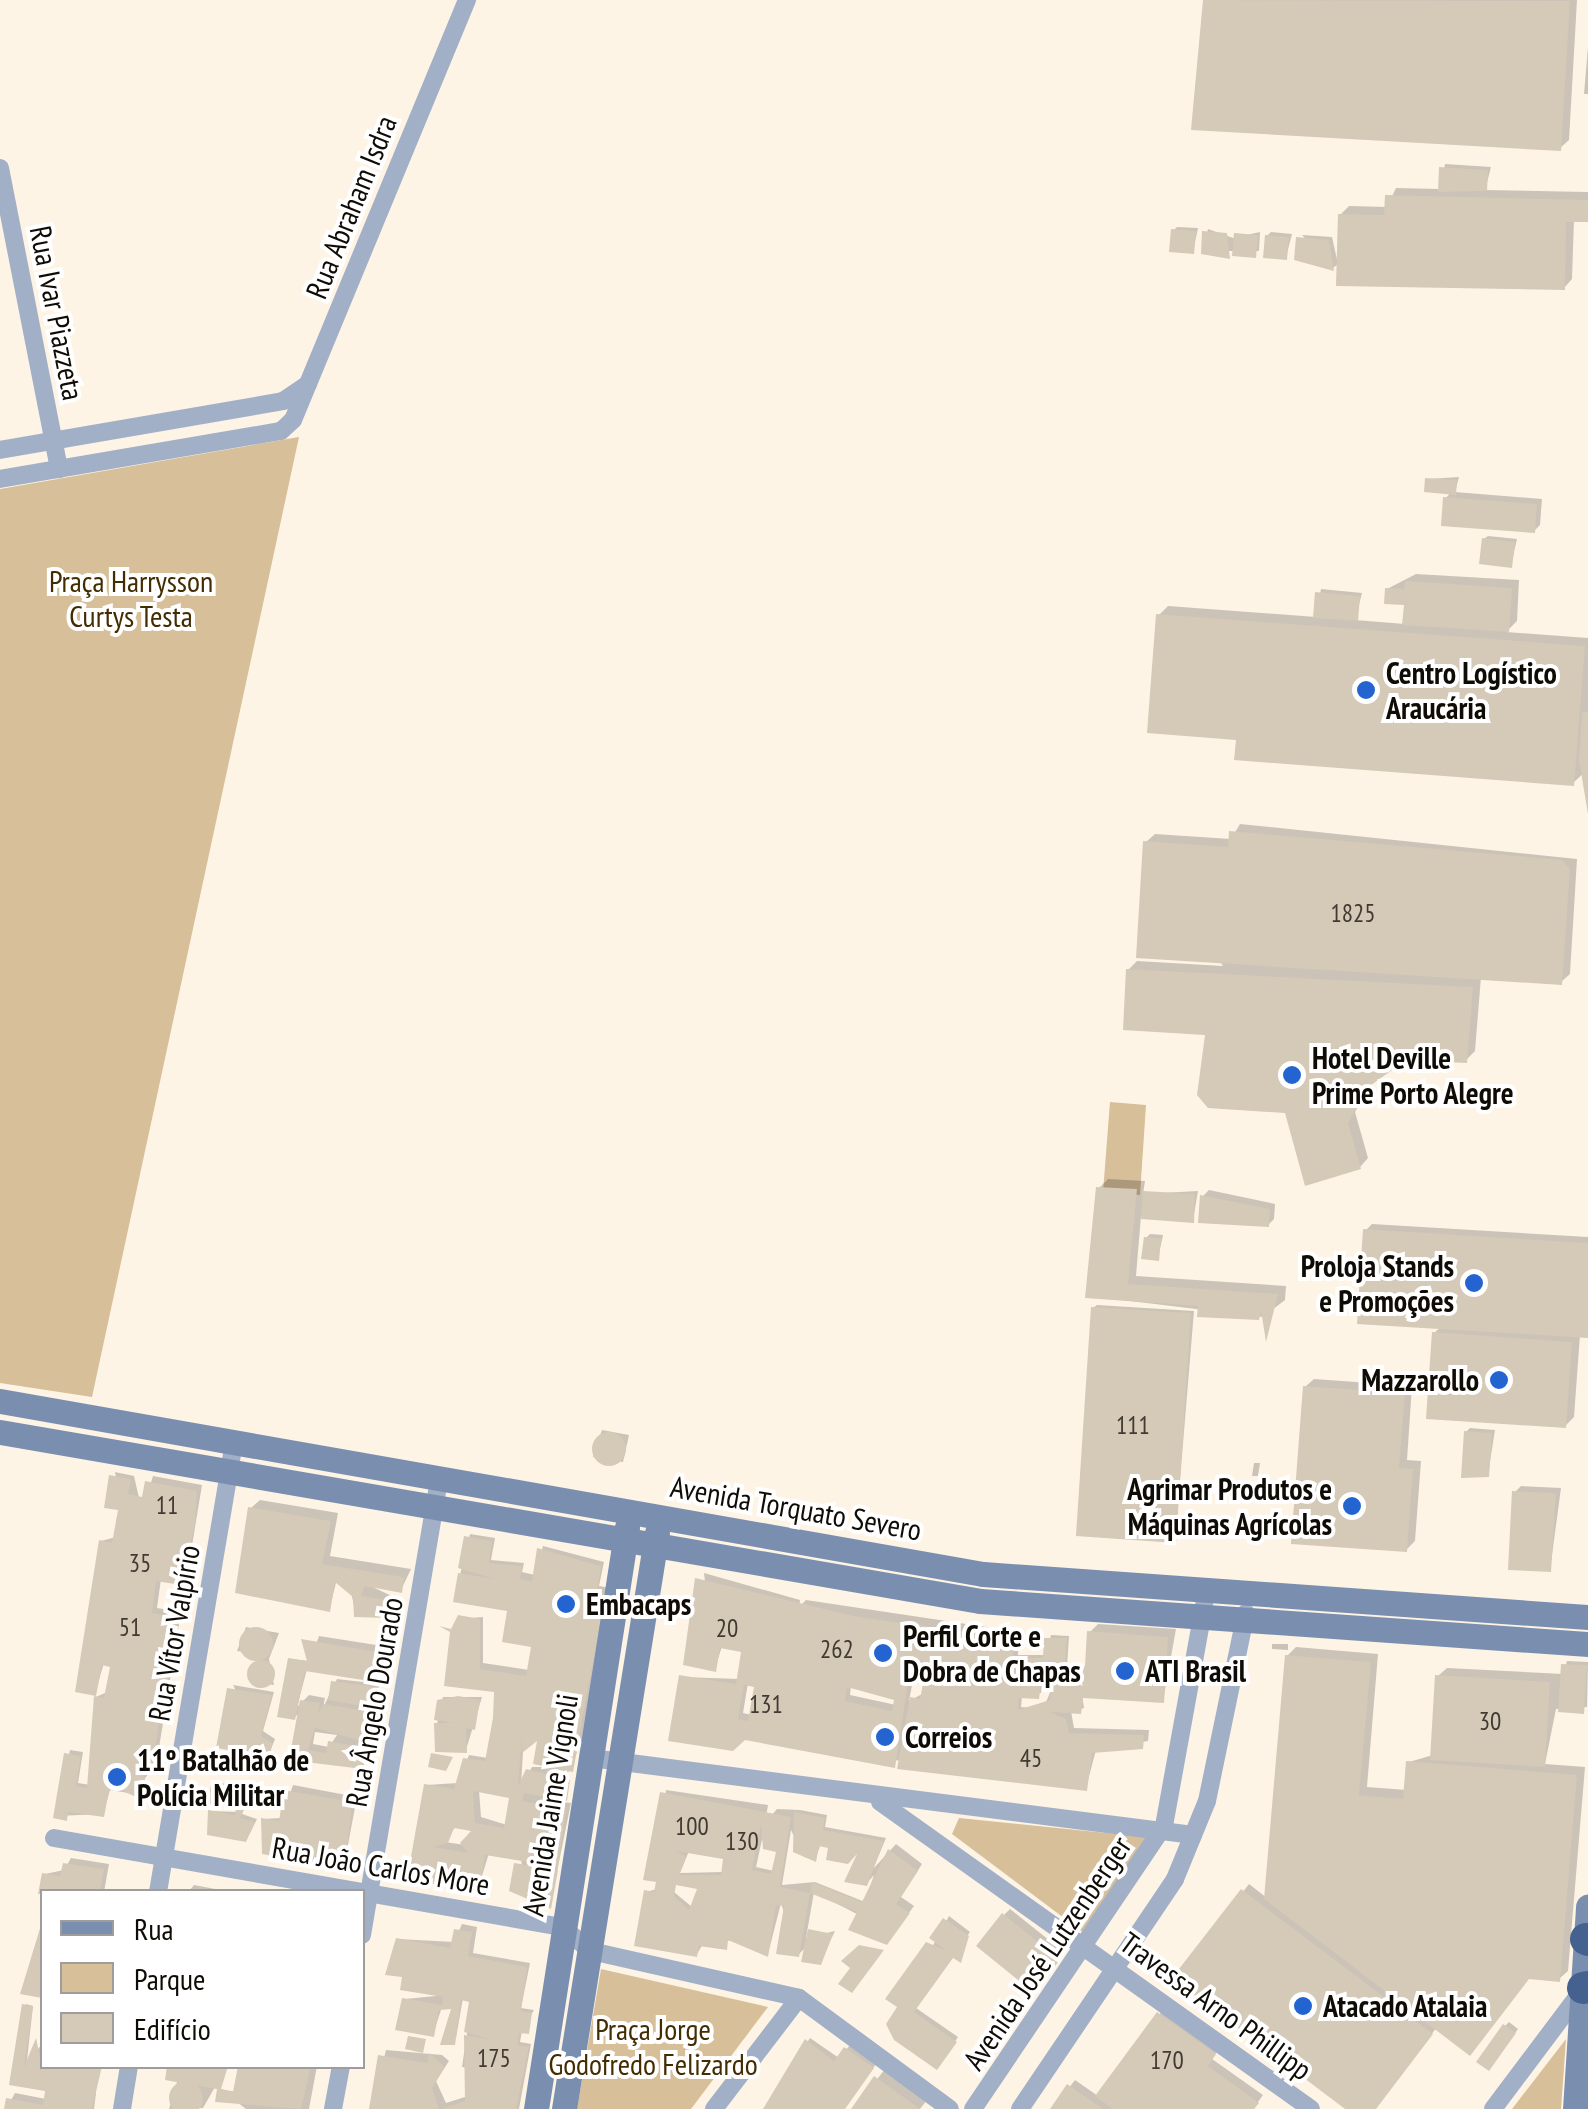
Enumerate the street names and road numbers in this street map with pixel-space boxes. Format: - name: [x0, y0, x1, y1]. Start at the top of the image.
- street label: Rua Abraham Isdra: [298, 110, 404, 304]
- street label: Rua Ivar Piazzeta: [22, 223, 92, 403]
- street label: Avenida Torquato Severo: [667, 1468, 925, 1548]
- street label: Rua Vítor Valpírio: [141, 1541, 207, 1725]
- street label: Rua Ângelo Dourado: [338, 1594, 410, 1810]
- street label: Avenida Jaime Vignoli: [515, 1691, 585, 1919]
- street label: Rua João Carlos More: [270, 1829, 492, 1903]
- street label: Avenida José Lutzenberger: [955, 1829, 1139, 2077]
- street label: Travessa Arno Phillipp: [1113, 1924, 1319, 2088]

